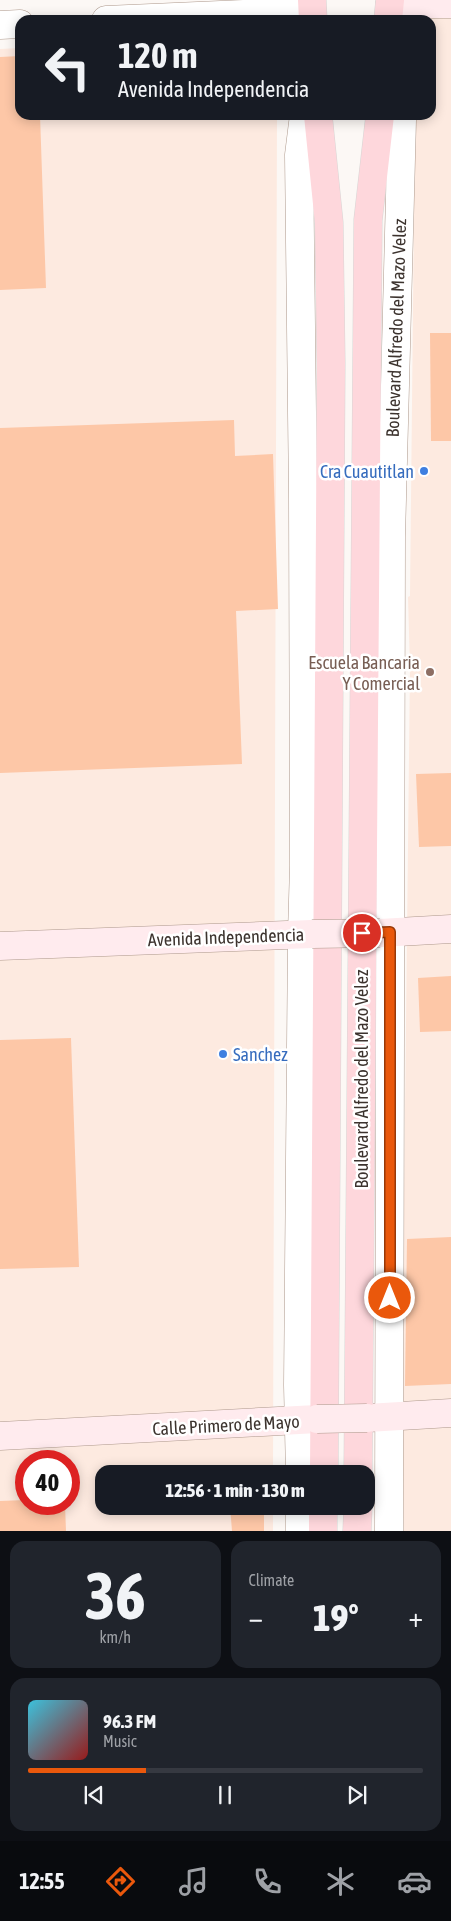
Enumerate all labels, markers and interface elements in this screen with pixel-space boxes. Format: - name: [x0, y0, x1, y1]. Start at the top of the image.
- icon: left: [35, 35, 100, 100]
- text: 120 m: [118, 35, 197, 75]
- text: Avenida Independencia: [118, 76, 309, 102]
- street label: Boulevard Alfredo del Mazo Velez: [382, 218, 410, 438]
- place label: Cra Cuautitlan: [320, 461, 414, 482]
- marker: Cra Cuautitlan: [418, 465, 430, 477]
- place label: Escuela Bancaria Y Comercial: [308, 652, 420, 694]
- marker: Escuela Bancaria Y Comercial: [424, 666, 436, 678]
- pin: [341, 912, 383, 954]
- icon: arrive: [348, 919, 376, 947]
- street label: Avenida Independencia: [147, 924, 305, 950]
- street label: Boulevard Alfredo del Mazo Velez: [351, 969, 372, 1188]
- place label: Sanchez: [233, 1044, 288, 1065]
- marker: Sanchez: [217, 1048, 229, 1060]
- position arrow: [363, 1271, 415, 1323]
- street label: Calle Primero de Mayo: [152, 1411, 300, 1439]
- speed limit sign: 40: [15, 1450, 80, 1515]
- text: 12:56 · 1 min · 130 m: [165, 1479, 305, 1501]
- text: 36: [85, 1558, 146, 1633]
- text: Climate: [249, 1571, 294, 1589]
- text: 19°: [313, 1596, 359, 1639]
- text: −: [249, 1601, 263, 1633]
- text: +: [408, 1601, 423, 1633]
- text: km/h: [99, 1628, 131, 1646]
- text: 96.3 FM: [103, 1710, 156, 1732]
- text: Music: [103, 1732, 137, 1750]
- icon: previous: [80, 1781, 108, 1809]
- icon: pause: [211, 1781, 239, 1809]
- icon: next: [343, 1781, 371, 1809]
- icon: directions: [103, 1864, 138, 1899]
- icon: music: [176, 1864, 211, 1899]
- icon: phone: [250, 1864, 285, 1899]
- icon: climate: [323, 1864, 358, 1899]
- icon: car: [397, 1864, 432, 1899]
- text: 12:55: [19, 1868, 65, 1894]

